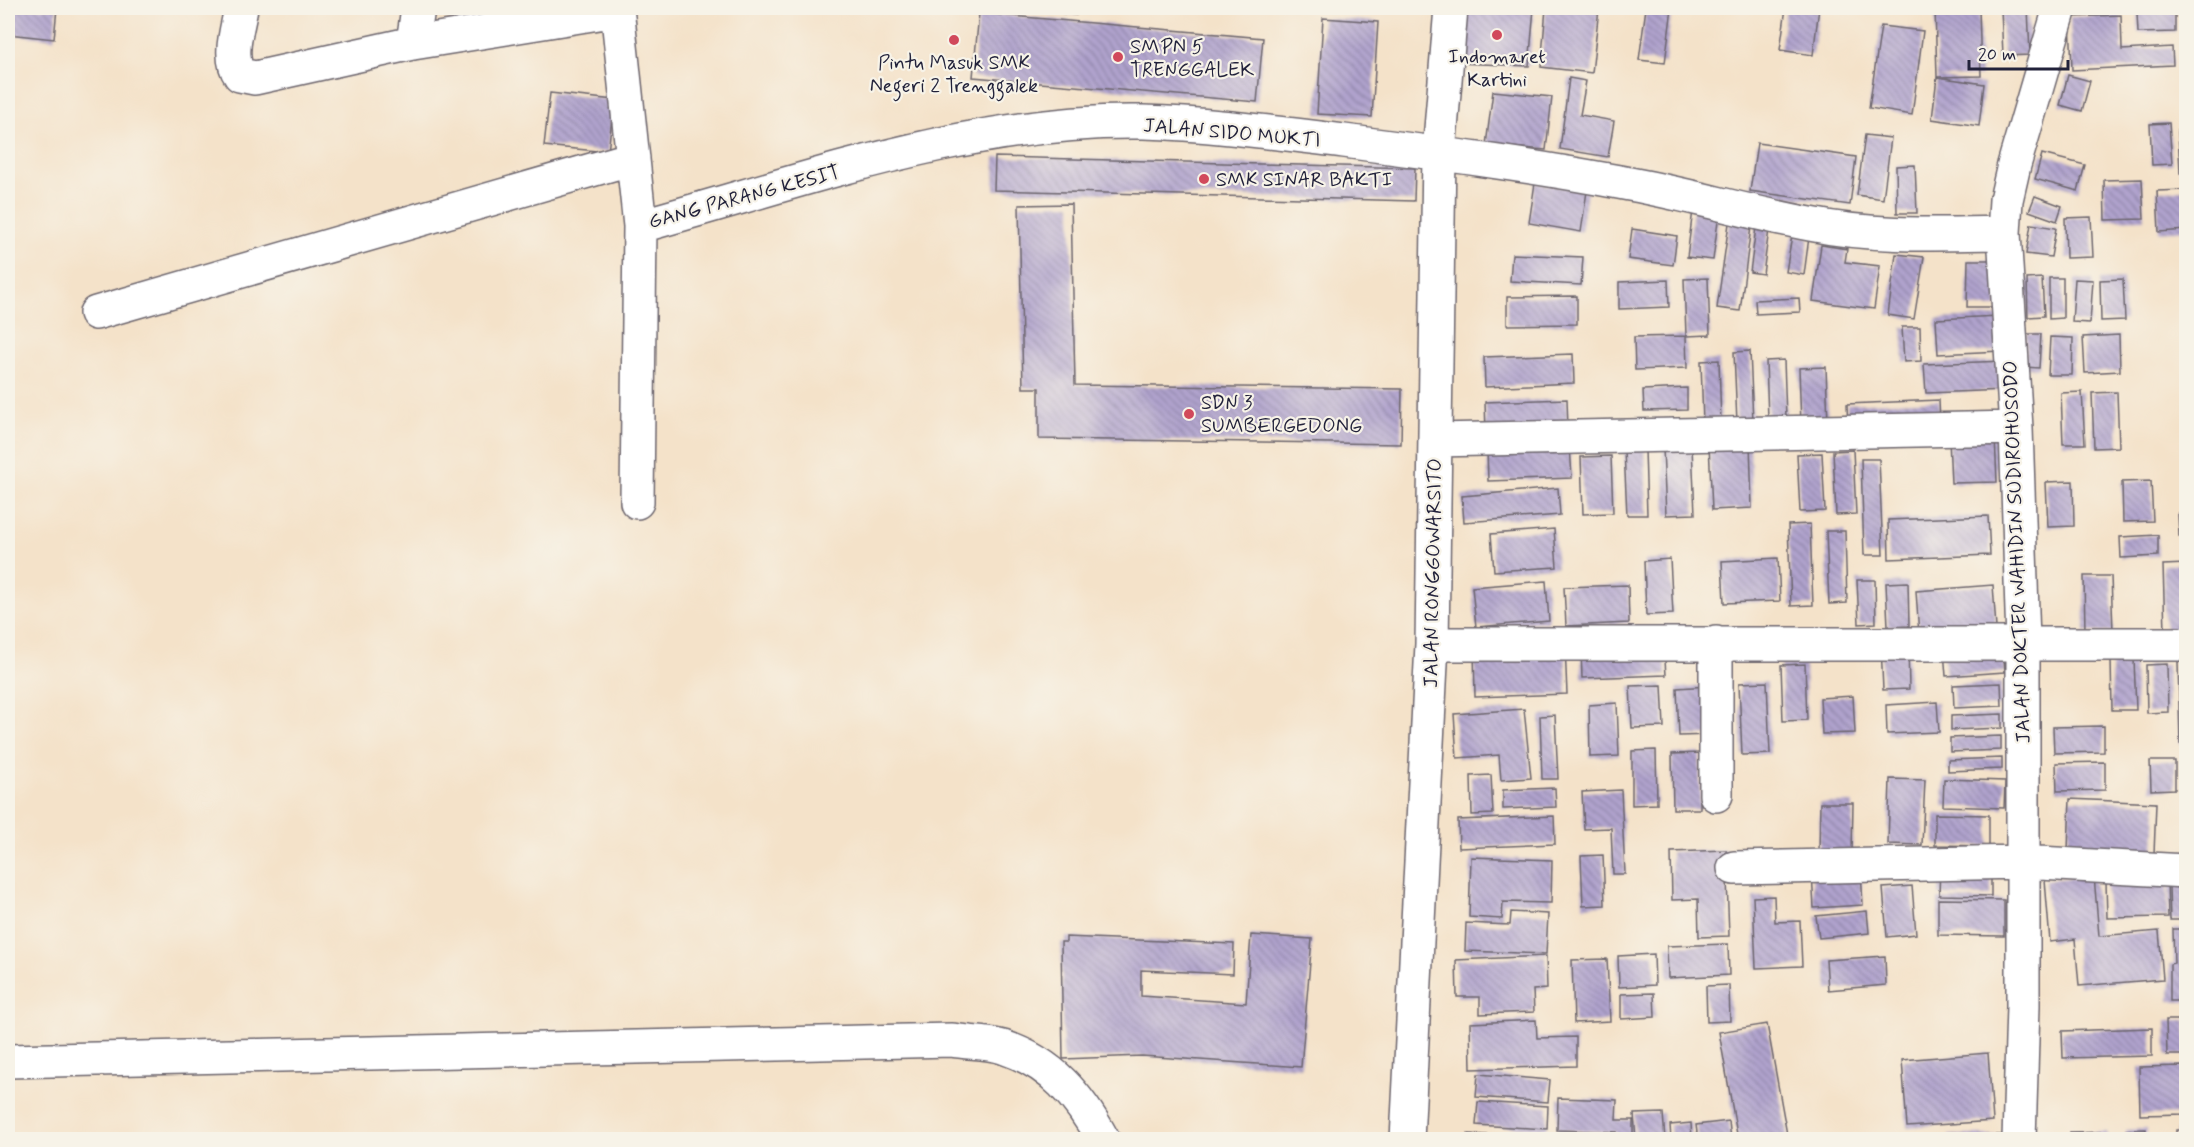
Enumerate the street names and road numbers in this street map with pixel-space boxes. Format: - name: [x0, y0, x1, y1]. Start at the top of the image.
- street label: JALAN SIDO MUKTI: [1142, 112, 1322, 155]
- street label: GANG PARANG KESIT: [646, 159, 843, 236]
- street label: JALAN DOKTER WAHIDIN SUDIROHUSODO: [1997, 360, 2038, 744]
- street label: JALAN RONGGOWARSITO: [1418, 458, 1449, 688]

